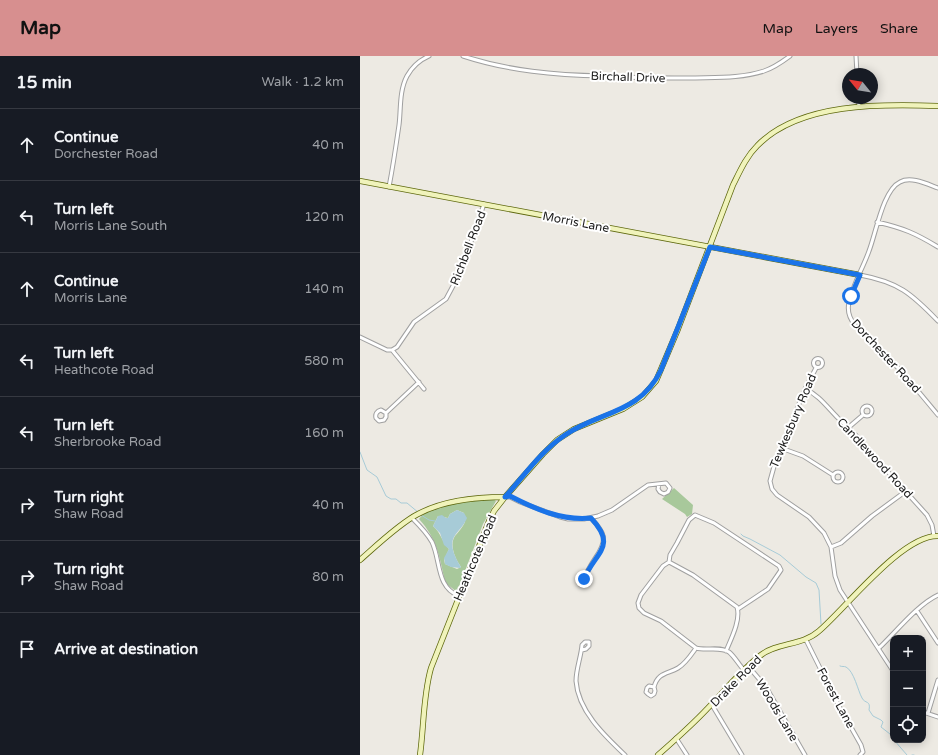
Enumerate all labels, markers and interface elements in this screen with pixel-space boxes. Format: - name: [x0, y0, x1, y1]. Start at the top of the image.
- text: Map: [20, 17, 61, 39]
- text: Map: [763, 20, 793, 37]
- text: Layers: [815, 20, 858, 37]
- text: Share: [880, 20, 918, 37]
- north arrow: [842, 68, 878, 104]
- street label: Birchall Drive: [590, 69, 666, 85]
- text: 15 min: [16, 72, 72, 93]
- text: Walk · 1.2 km: [262, 74, 344, 90]
- text: Continue: [54, 128, 118, 146]
- icon: ahead: [16, 134, 38, 156]
- text: 40 m: [312, 137, 344, 153]
- text: Dorchester Road: [54, 146, 158, 162]
- text: Turn left: [54, 200, 114, 218]
- icon: left: [16, 206, 38, 228]
- text: 120 m: [304, 209, 344, 225]
- street label: Richbell Road: [447, 209, 489, 287]
- street label: Morris Lane: [542, 209, 611, 235]
- text: Morris Lane South: [54, 218, 167, 234]
- text: Continue: [54, 272, 118, 290]
- icon: ahead: [16, 278, 38, 300]
- text: 140 m: [304, 281, 344, 297]
- route start: [842, 287, 860, 305]
- text: Morris Lane: [54, 290, 127, 306]
- street label: Dorchester Road: [848, 316, 924, 396]
- text: Turn left: [54, 344, 114, 362]
- icon: left: [16, 350, 38, 372]
- text: 580 m: [304, 353, 344, 369]
- text: Heathcote Road: [54, 362, 154, 378]
- street label: Tewkesbury Road: [767, 372, 819, 470]
- street label: Candlewood Road: [834, 415, 916, 501]
- text: Turn left: [54, 416, 114, 434]
- icon: left: [16, 422, 38, 444]
- text: 160 m: [304, 425, 344, 441]
- text: Sherbrooke Road: [54, 434, 161, 450]
- text: Turn right: [54, 488, 124, 506]
- icon: right: [16, 494, 38, 516]
- text: 40 m: [312, 497, 344, 513]
- text: Shaw Road: [54, 506, 123, 522]
- street label: Heathcote Road: [451, 513, 499, 603]
- text: Turn right: [54, 560, 124, 578]
- icon: right: [16, 566, 38, 588]
- text: 80 m: [312, 569, 344, 585]
- route end: [575, 570, 593, 588]
- text: Shaw Road: [54, 578, 123, 594]
- map controls: [890, 635, 926, 743]
- button: +: [890, 635, 926, 671]
- icon: arrive: [16, 638, 38, 660]
- text: Arrive at destination: [54, 640, 198, 658]
- street label: Drake Road: [707, 652, 765, 710]
- street label: Forest Lane: [814, 665, 858, 731]
- button: −: [890, 671, 926, 707]
- street label: Woods Lane: [753, 676, 801, 744]
- button: locate: [890, 707, 926, 743]

